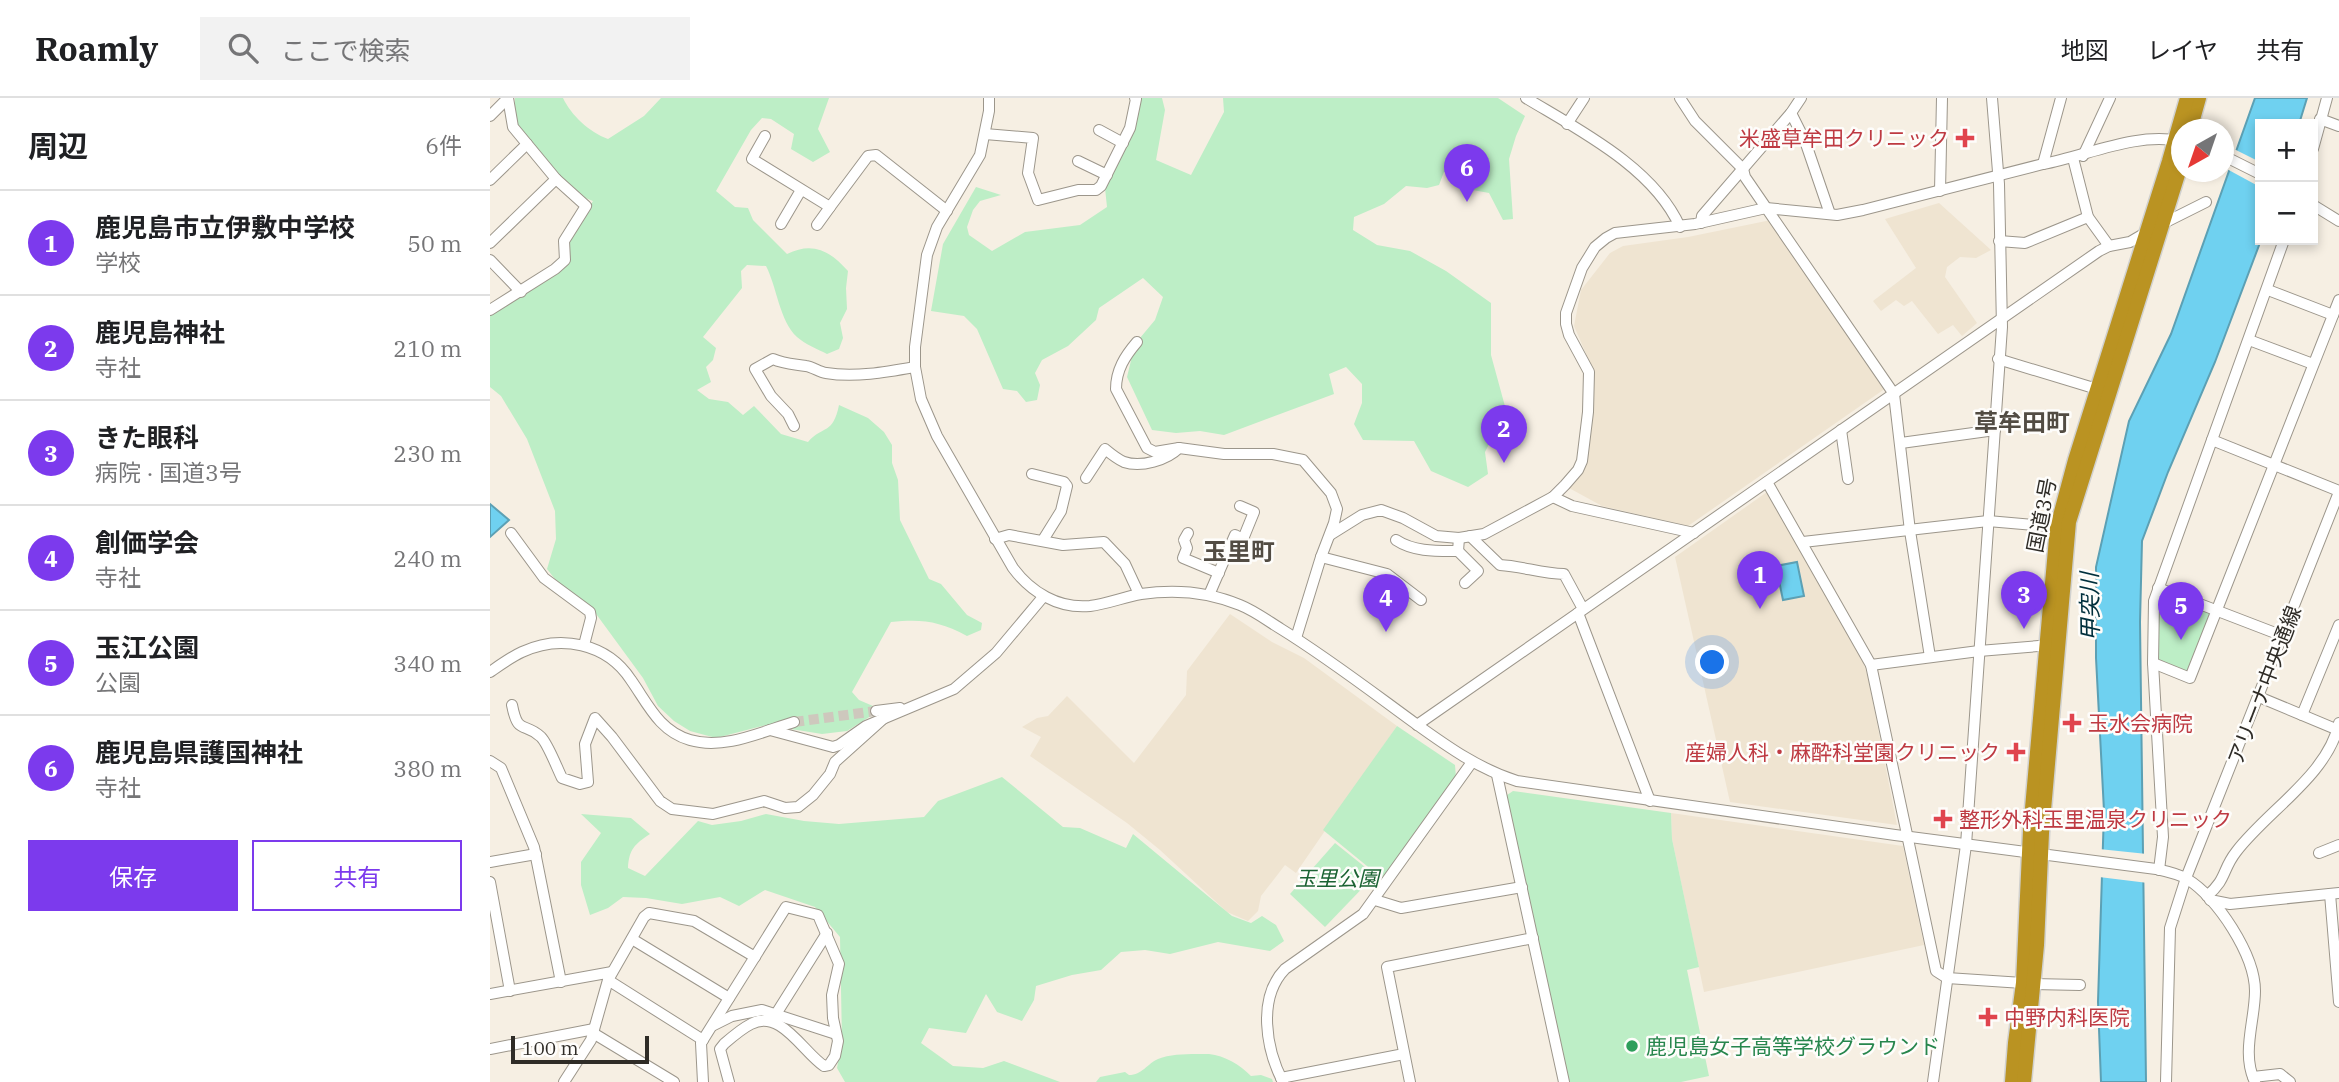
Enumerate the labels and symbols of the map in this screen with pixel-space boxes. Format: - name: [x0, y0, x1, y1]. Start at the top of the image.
- north arrow: [2171, 119, 2234, 182]
- place label: 米盛草牟田クリニック: [1739, 124, 1949, 152]
- marker: 米盛草牟田クリニック: [1955, 128, 1975, 148]
- pin: 6: [1444, 144, 1490, 202]
- pin: 2: [1481, 405, 1527, 463]
- district label: 草牟田町: [1974, 406, 2070, 438]
- street label: 国道3号: [2020, 475, 2062, 555]
- district label: 玉里町: [1203, 535, 1275, 567]
- pin: 1: [1737, 551, 1783, 609]
- water label: 甲突川: [2073, 569, 2105, 642]
- pin: 3: [2001, 571, 2047, 629]
- pin: 4: [1363, 574, 1409, 632]
- pin: 5: [2158, 582, 2204, 640]
- street label: アリーナ中央通線: [2221, 602, 2307, 768]
- your location: [1695, 645, 1729, 679]
- place label: 玉水会病院: [2088, 709, 2193, 737]
- marker: 玉水会病院: [2062, 713, 2082, 733]
- place label: 産婦人科・麻酔科堂園クリニック: [1685, 738, 2000, 766]
- marker: 産婦人科・麻酔科堂園クリニック: [2006, 742, 2026, 762]
- place label: 整形外科玉里温泉クリニック: [1959, 805, 2232, 833]
- marker: 整形外科玉里温泉クリニック: [1933, 809, 1953, 829]
- park label: 玉里公園: [1295, 864, 1382, 892]
- place label: 中野内科医院: [2004, 1003, 2130, 1031]
- marker: 中野内科医院: [1978, 1007, 1998, 1027]
- place label: 鹿児島女子高等学校グラウンド: [1646, 1032, 1940, 1060]
- scale bar: [511, 1033, 649, 1065]
- marker: 鹿児島女子高等学校グラウンド: [1624, 1038, 1640, 1054]

